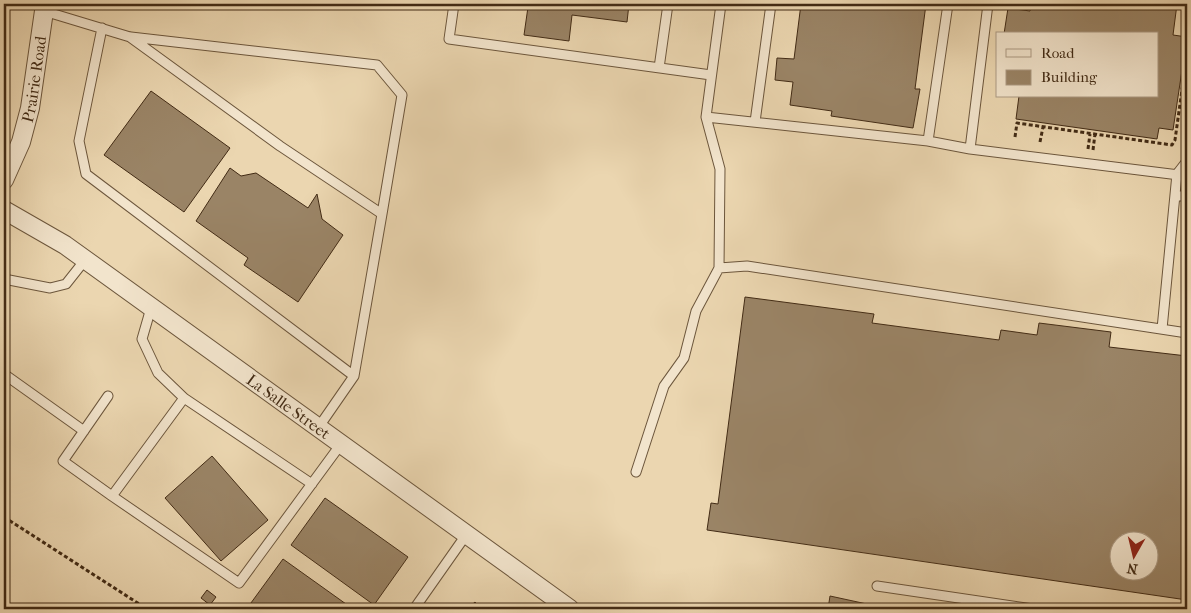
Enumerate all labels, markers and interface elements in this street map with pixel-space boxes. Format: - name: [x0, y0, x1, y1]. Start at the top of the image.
- legend: [996, 32, 1158, 98]
- street label: Prairie Road: [18, 34, 50, 124]
- text: Road: [1041, 44, 1075, 62]
- text: Building: [1041, 68, 1098, 86]
- street label: La Salle Street: [243, 370, 334, 443]
- north arrow: [1108, 530, 1158, 580]
- text: N: [1125, 559, 1139, 578]

